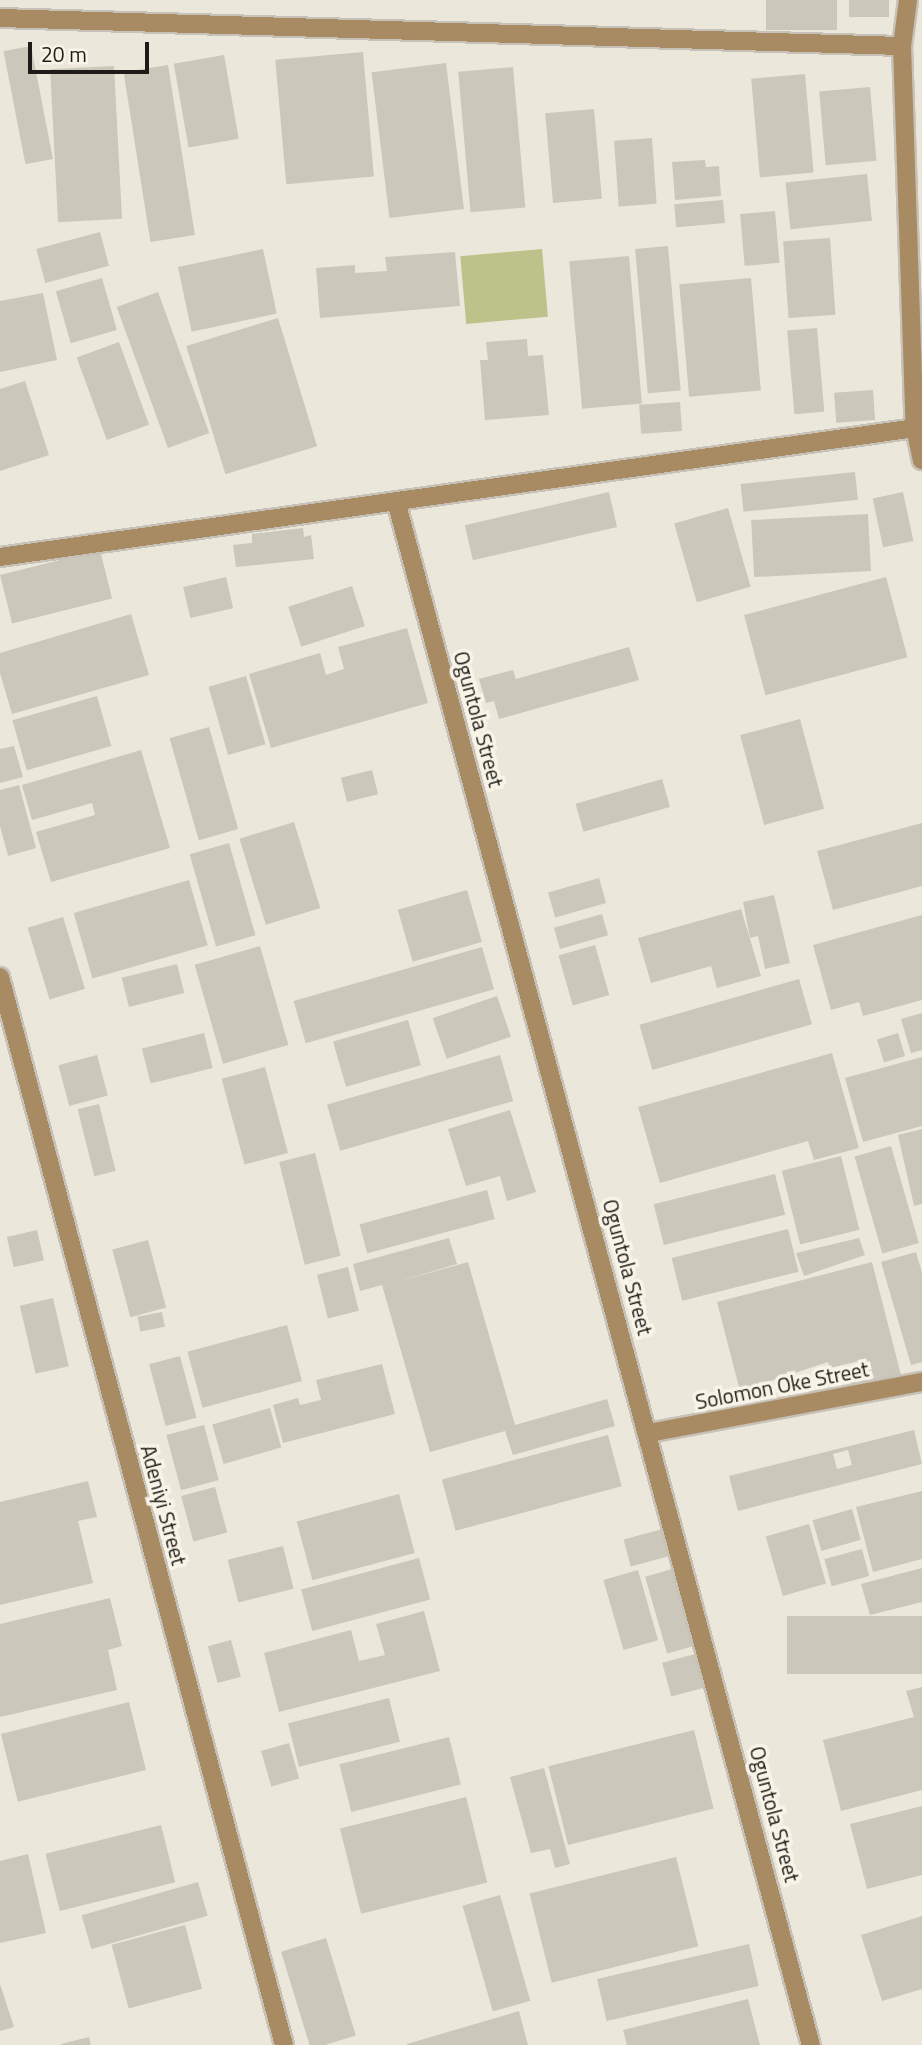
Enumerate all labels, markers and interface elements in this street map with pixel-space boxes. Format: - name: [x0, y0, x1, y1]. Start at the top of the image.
- scale bar: [32, 28, 152, 72]
- text: 20 m: [41, 38, 87, 70]
- street label: Oguntola Street: [449, 648, 509, 790]
- street label: Oguntola Street: [598, 1196, 658, 1338]
- street label: Solomon Oke Street: [693, 1356, 871, 1414]
- street label: Adeniyi Street: [136, 1442, 192, 1568]
- street label: Oguntola Street: [745, 1743, 805, 1885]

